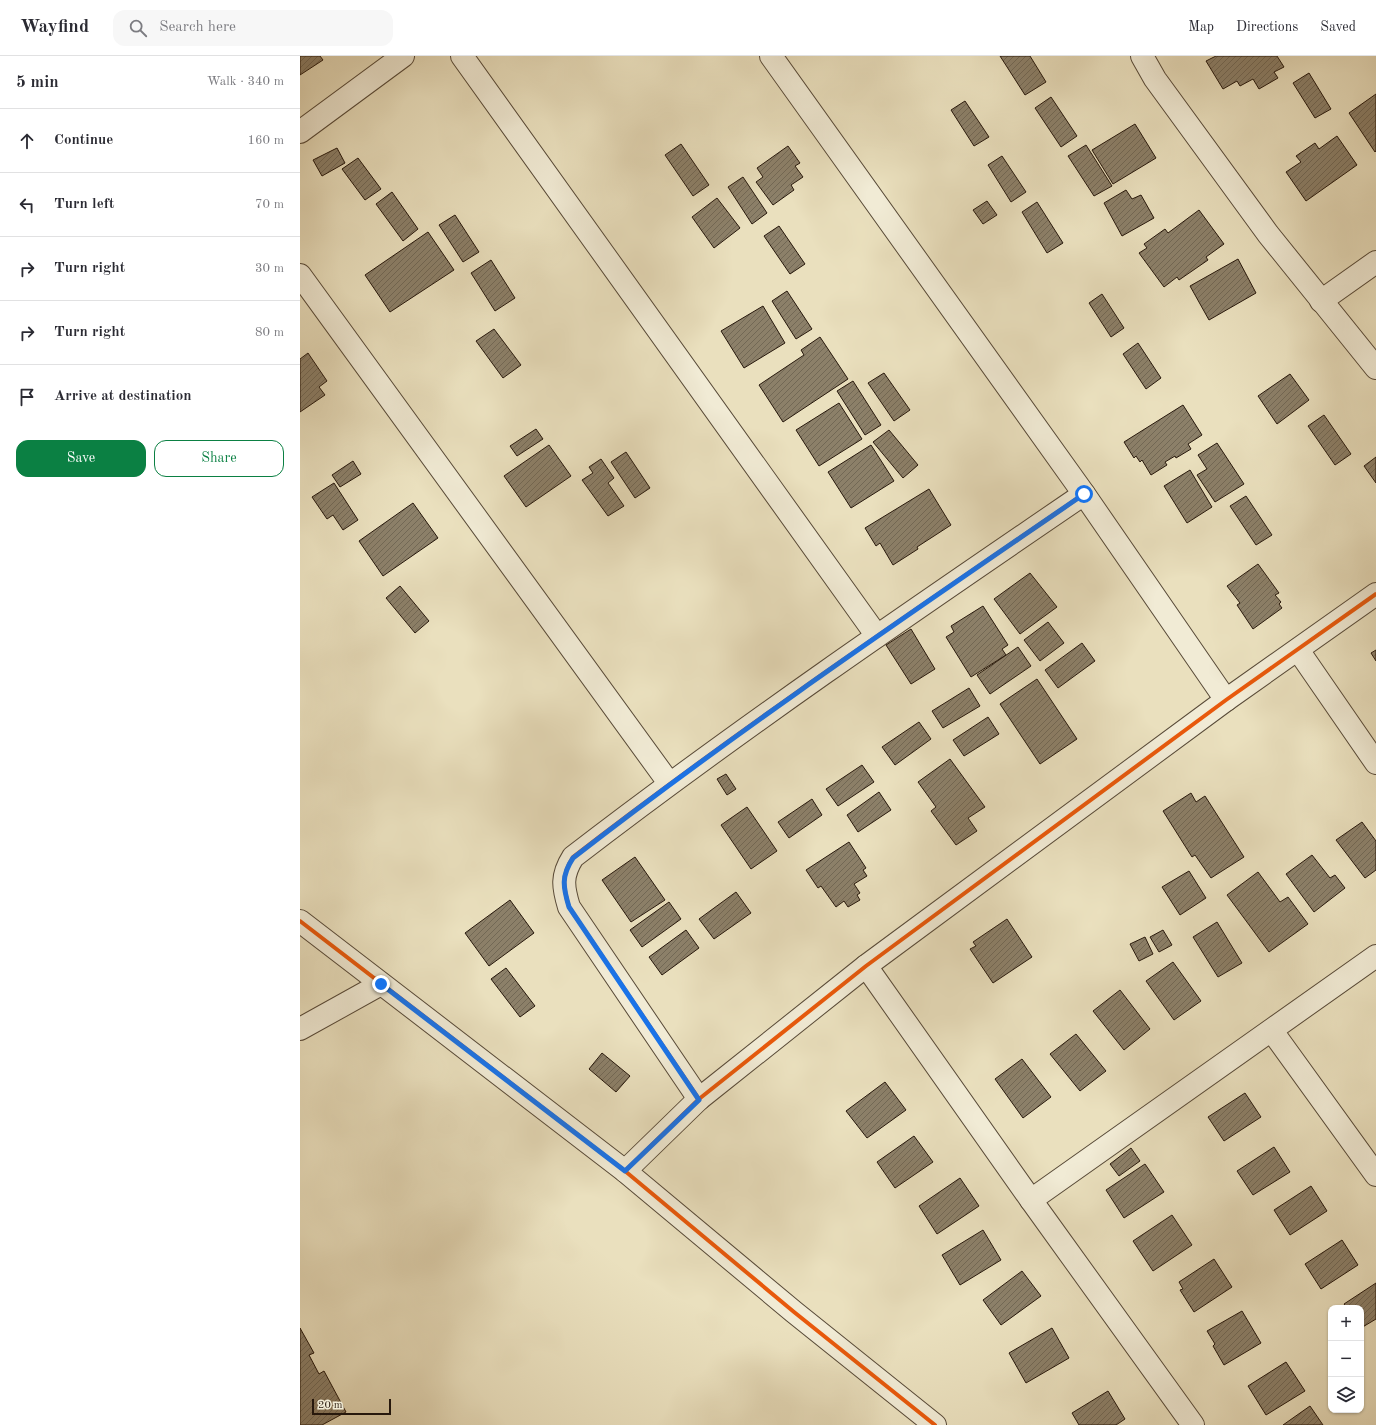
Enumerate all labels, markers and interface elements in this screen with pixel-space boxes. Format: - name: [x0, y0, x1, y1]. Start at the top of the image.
- search box: [113, 10, 393, 46]
- icon: search: [127, 17, 149, 39]
- text: Wayfind: [20, 18, 89, 37]
- text: Search here: [159, 20, 236, 35]
- text: Map: [1188, 20, 1214, 34]
- text: Directions: [1236, 20, 1298, 34]
- text: Saved: [1320, 20, 1356, 34]
- text: 5 min: [16, 74, 59, 91]
- text: Walk · 340 m: [207, 75, 284, 88]
- icon: ahead: [16, 130, 38, 152]
- text: Continue: [54, 133, 113, 148]
- text: 160 m: [247, 134, 284, 147]
- icon: left: [16, 194, 38, 216]
- text: Turn left: [54, 197, 114, 212]
- text: 70 m: [255, 198, 284, 211]
- icon: right: [16, 258, 38, 280]
- text: Turn right: [54, 261, 125, 276]
- text: 30 m: [255, 262, 284, 275]
- icon: right: [16, 322, 38, 344]
- text: Turn right: [54, 325, 125, 340]
- text: 80 m: [255, 326, 284, 339]
- icon: arrive: [16, 386, 38, 408]
- text: Arrive at destination: [54, 389, 192, 404]
- button: Save: [16, 440, 146, 477]
- button: Share: [154, 440, 284, 477]
- route start: [1075, 485, 1093, 503]
- route end: [372, 975, 390, 993]
- map controls: [1328, 1305, 1364, 1413]
- button: +: [1328, 1305, 1364, 1341]
- button: −: [1328, 1341, 1364, 1377]
- button: layers: [1328, 1377, 1364, 1413]
- scale bar: [312, 1397, 391, 1416]
- text: 20 m: [318, 1400, 343, 1411]

